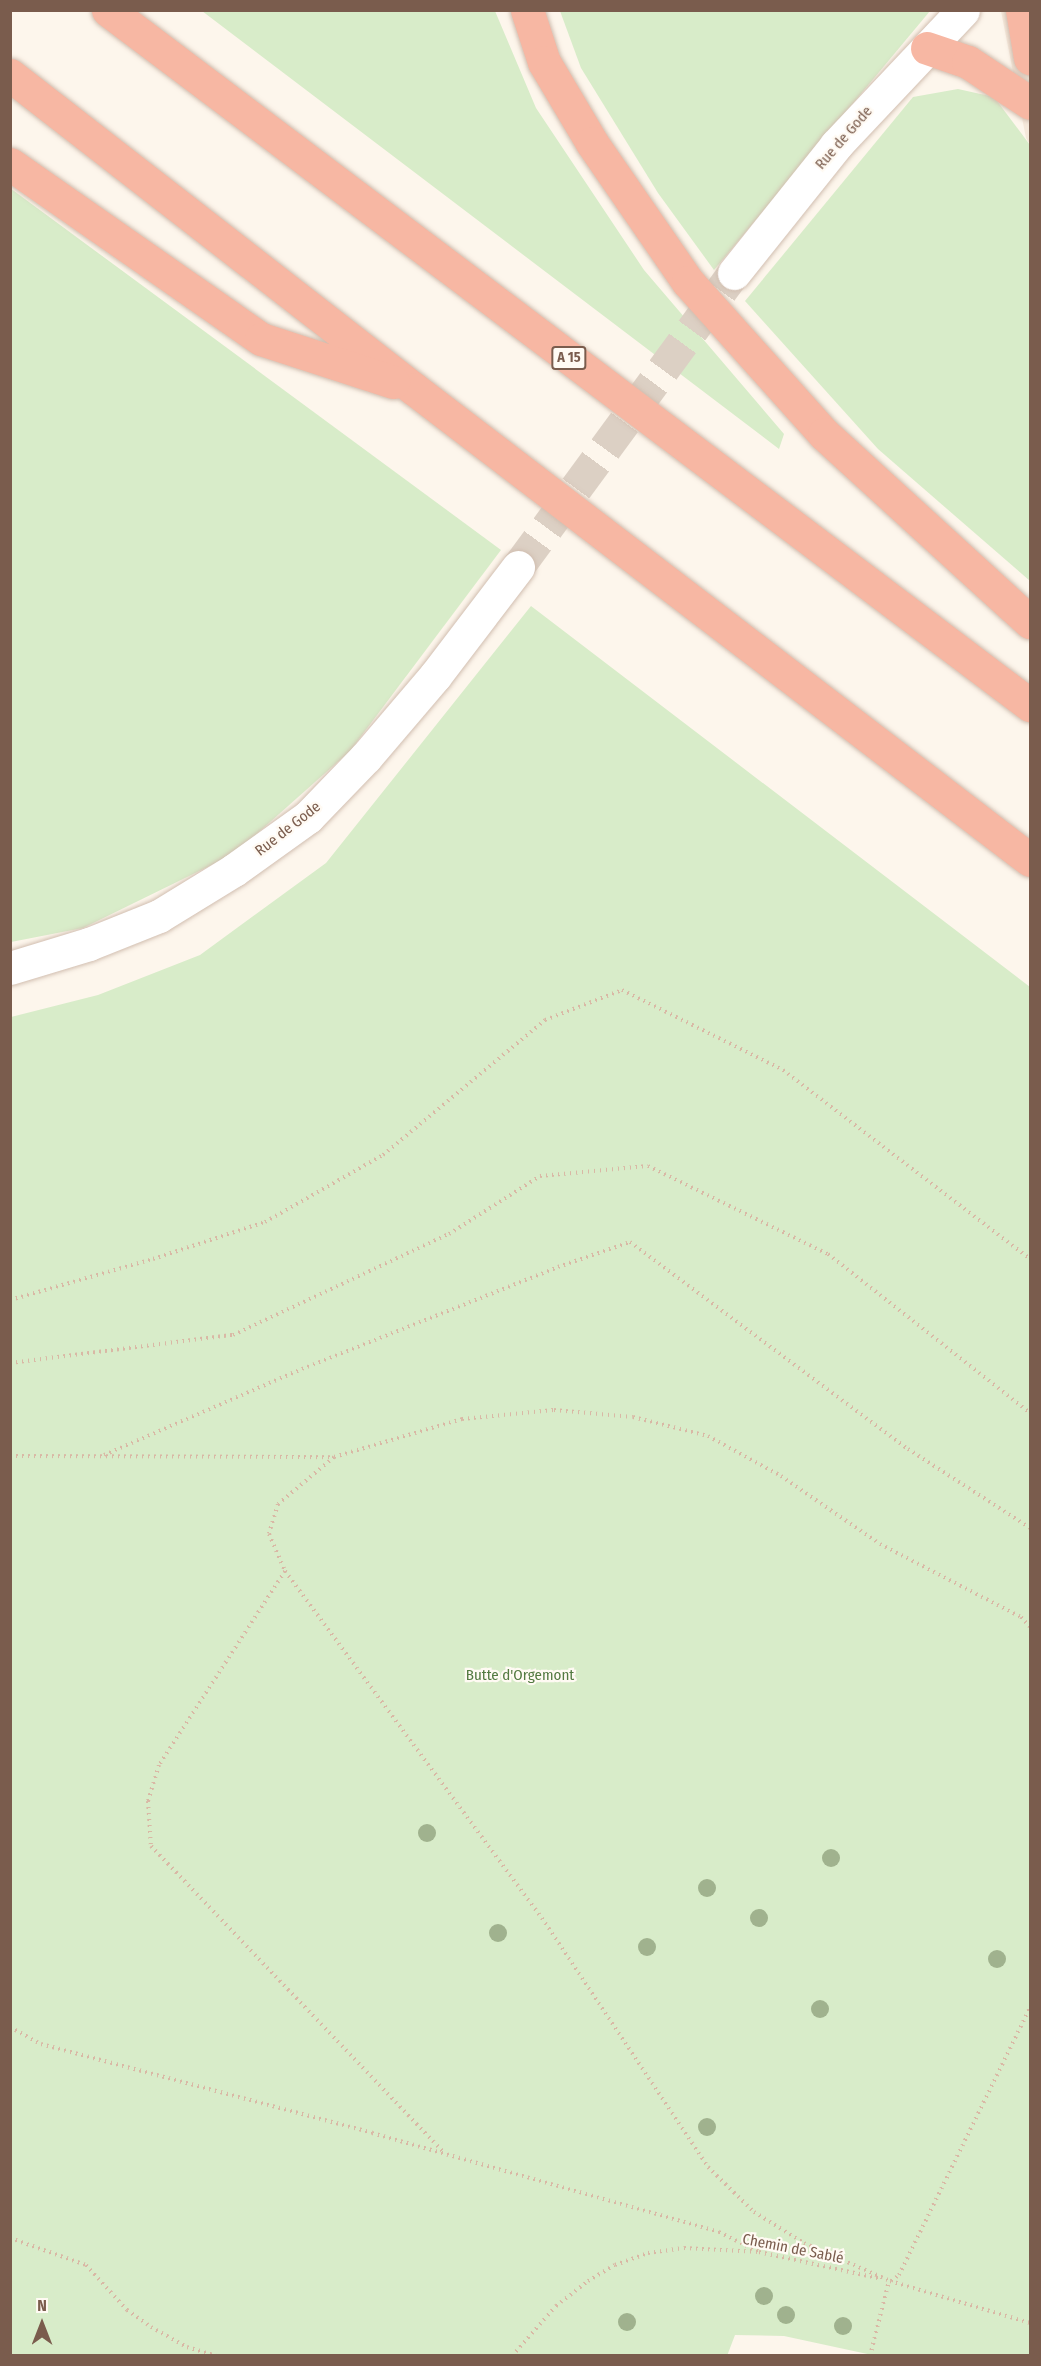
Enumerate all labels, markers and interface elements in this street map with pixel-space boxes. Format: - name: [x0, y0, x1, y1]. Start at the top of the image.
- street label: Rue de Gode: [812, 103, 876, 173]
- road number: A 15: [551, 347, 587, 369]
- street label: Rue de Gode: [252, 798, 324, 860]
- park label: Butte d'Orgemont: [466, 1667, 574, 1685]
- street label: Chemin de Sablé: [741, 2230, 845, 2268]
- north arrow: [12, 2294, 72, 2354]
- text: N: [37, 2296, 47, 2315]

